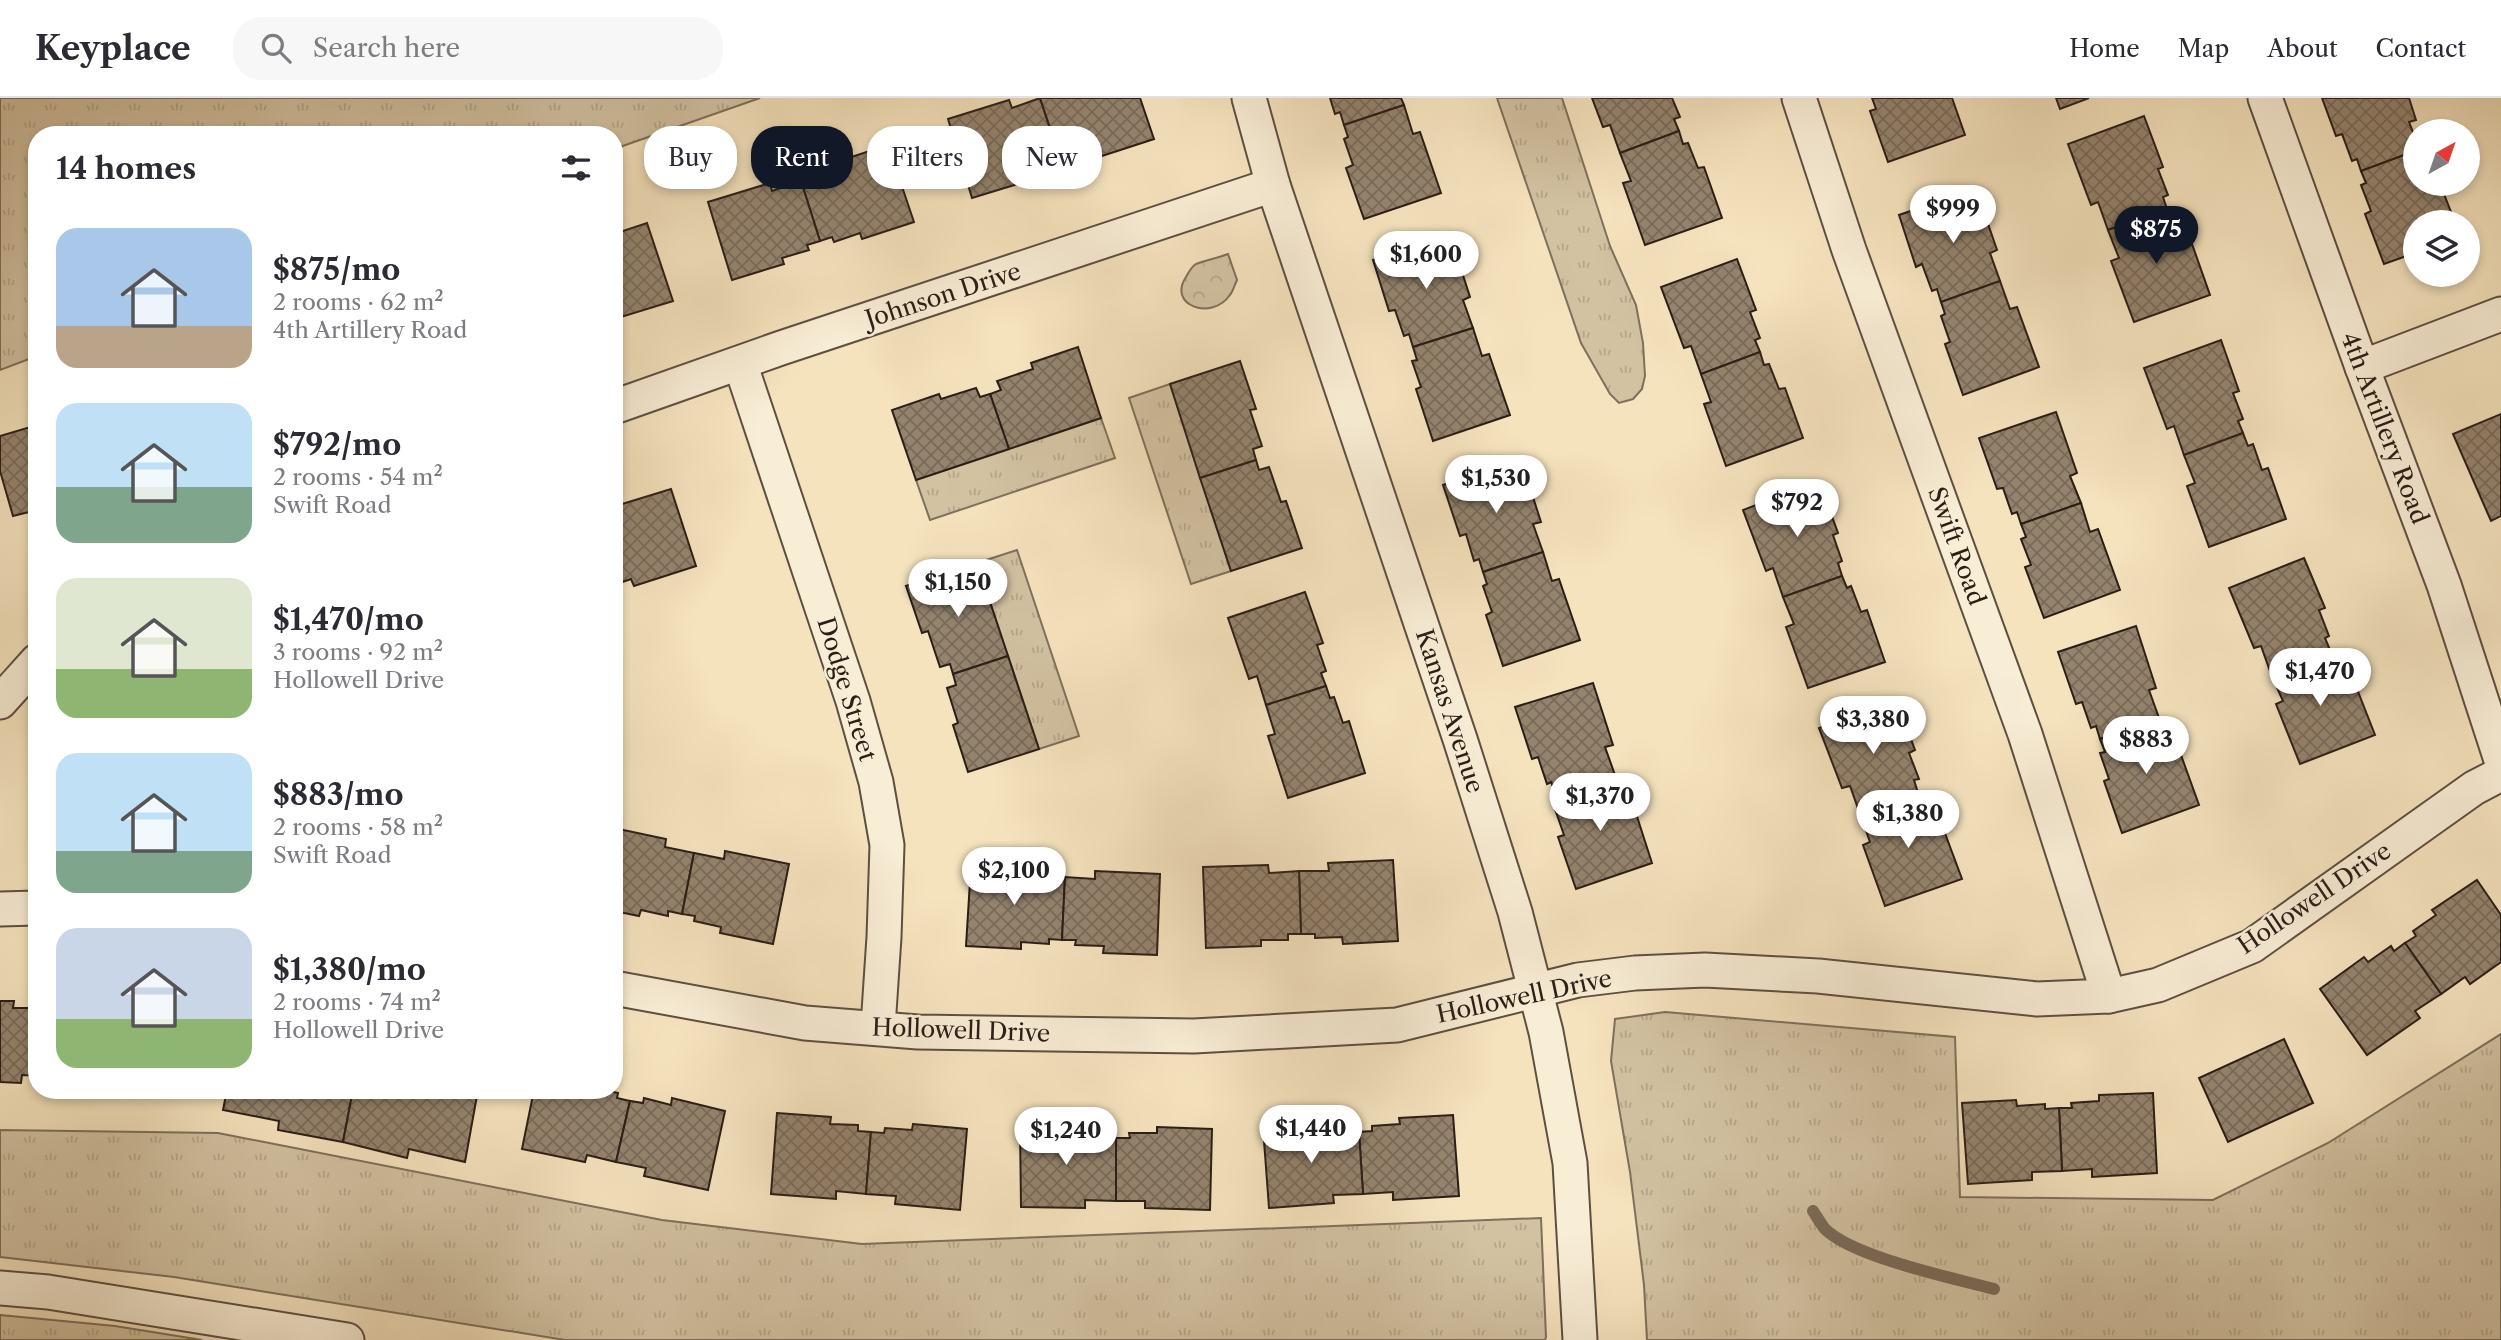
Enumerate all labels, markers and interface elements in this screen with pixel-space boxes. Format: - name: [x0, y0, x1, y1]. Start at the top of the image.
- search box: [233, 17, 723, 80]
- text: Keyplace: [35, 28, 191, 69]
- icon: search: [257, 29, 295, 67]
- text: Search here: [313, 32, 460, 64]
- text: Home: [2069, 34, 2140, 63]
- text: Map: [2178, 34, 2229, 63]
- text: About: [2267, 34, 2338, 63]
- text: Contact: [2376, 34, 2466, 63]
- north arrow: [2403, 119, 2480, 196]
- map controls: [2403, 119, 2480, 287]
- chip: Buy: [644, 126, 737, 189]
- chip: Rent: [751, 126, 853, 189]
- chip: Filters: [867, 126, 988, 189]
- chip: New: [1002, 126, 1102, 189]
- icon: filters: [557, 149, 595, 187]
- text: 14 homes: [56, 150, 196, 187]
- pin: $999: [1912, 186, 1994, 245]
- text: $999: [1926, 194, 1980, 222]
- pin: $875: [2115, 206, 2197, 266]
- button: layers: [2403, 210, 2480, 287]
- text: $875: [2130, 215, 2182, 243]
- pin: $1,600: [1369, 232, 1483, 291]
- text: $1,600: [1390, 240, 1462, 268]
- text: $875/mo: [273, 251, 400, 288]
- icon: home: [112, 256, 196, 340]
- street label: Johnson Drive: [858, 256, 1024, 335]
- text: 2 rooms · 62 m²: [273, 288, 444, 316]
- text: 4th Artillery Road: [273, 316, 467, 344]
- street label: 4th Artillery Road: [2335, 328, 2435, 528]
- text: $792/mo: [273, 426, 401, 463]
- icon: home: [112, 431, 196, 515]
- pin: $1,530: [1439, 456, 1553, 515]
- text: 2 rooms · 54 m²: [273, 463, 443, 491]
- text: $1,530: [1461, 464, 1531, 492]
- pin: $792: [1756, 480, 1838, 539]
- street label: Swift Road: [1922, 483, 1992, 609]
- text: $792: [1771, 488, 1823, 516]
- text: Swift Road: [273, 491, 392, 519]
- pin: $1,150: [901, 560, 1015, 619]
- text: $1,150: [924, 568, 992, 596]
- text: $1,470/mo: [273, 601, 424, 638]
- icon: home: [112, 606, 196, 690]
- street label: Dodge Street: [811, 613, 883, 765]
- street label: Kansas Avenue: [1410, 625, 1490, 797]
- text: 3 rooms · 92 m²: [273, 638, 443, 666]
- pin: $1,470: [2263, 648, 2377, 708]
- text: $1,470: [2285, 657, 2355, 685]
- text: Hollowell Drive: [273, 666, 444, 694]
- pin: $3,380: [1816, 696, 1930, 756]
- text: $3,380: [1836, 705, 1910, 733]
- pin: $883: [2105, 716, 2187, 776]
- text: $883: [2119, 725, 2173, 753]
- pin: $1,370: [1543, 774, 1657, 833]
- text: $883/mo: [273, 776, 404, 813]
- icon: home: [112, 781, 196, 865]
- text: $1,370: [1565, 782, 1635, 810]
- pin: $1,380: [1851, 790, 1965, 850]
- text: $1,380: [1872, 799, 1944, 827]
- text: 2 rooms · 58 m²: [273, 813, 443, 841]
- street label: Hollowell Drive: [2232, 836, 2396, 960]
- text: Swift Road: [273, 841, 392, 869]
- pin: $2,100: [957, 848, 1071, 907]
- text: $2,100: [978, 856, 1050, 884]
- text: $1,380/mo: [273, 951, 426, 988]
- icon: home: [112, 956, 196, 1040]
- street label: Hollowell Drive: [1434, 963, 1614, 1029]
- text: 2 rooms · 74 m²: [273, 988, 441, 1016]
- street label: Hollowell Drive: [871, 1012, 1051, 1048]
- text: Hollowell Drive: [273, 1016, 444, 1044]
- pin: $1,440: [1254, 1105, 1368, 1165]
- pin: $1,240: [1009, 1108, 1123, 1167]
- text: $1,440: [1275, 1114, 1347, 1142]
- text: $1,240: [1030, 1116, 1102, 1144]

